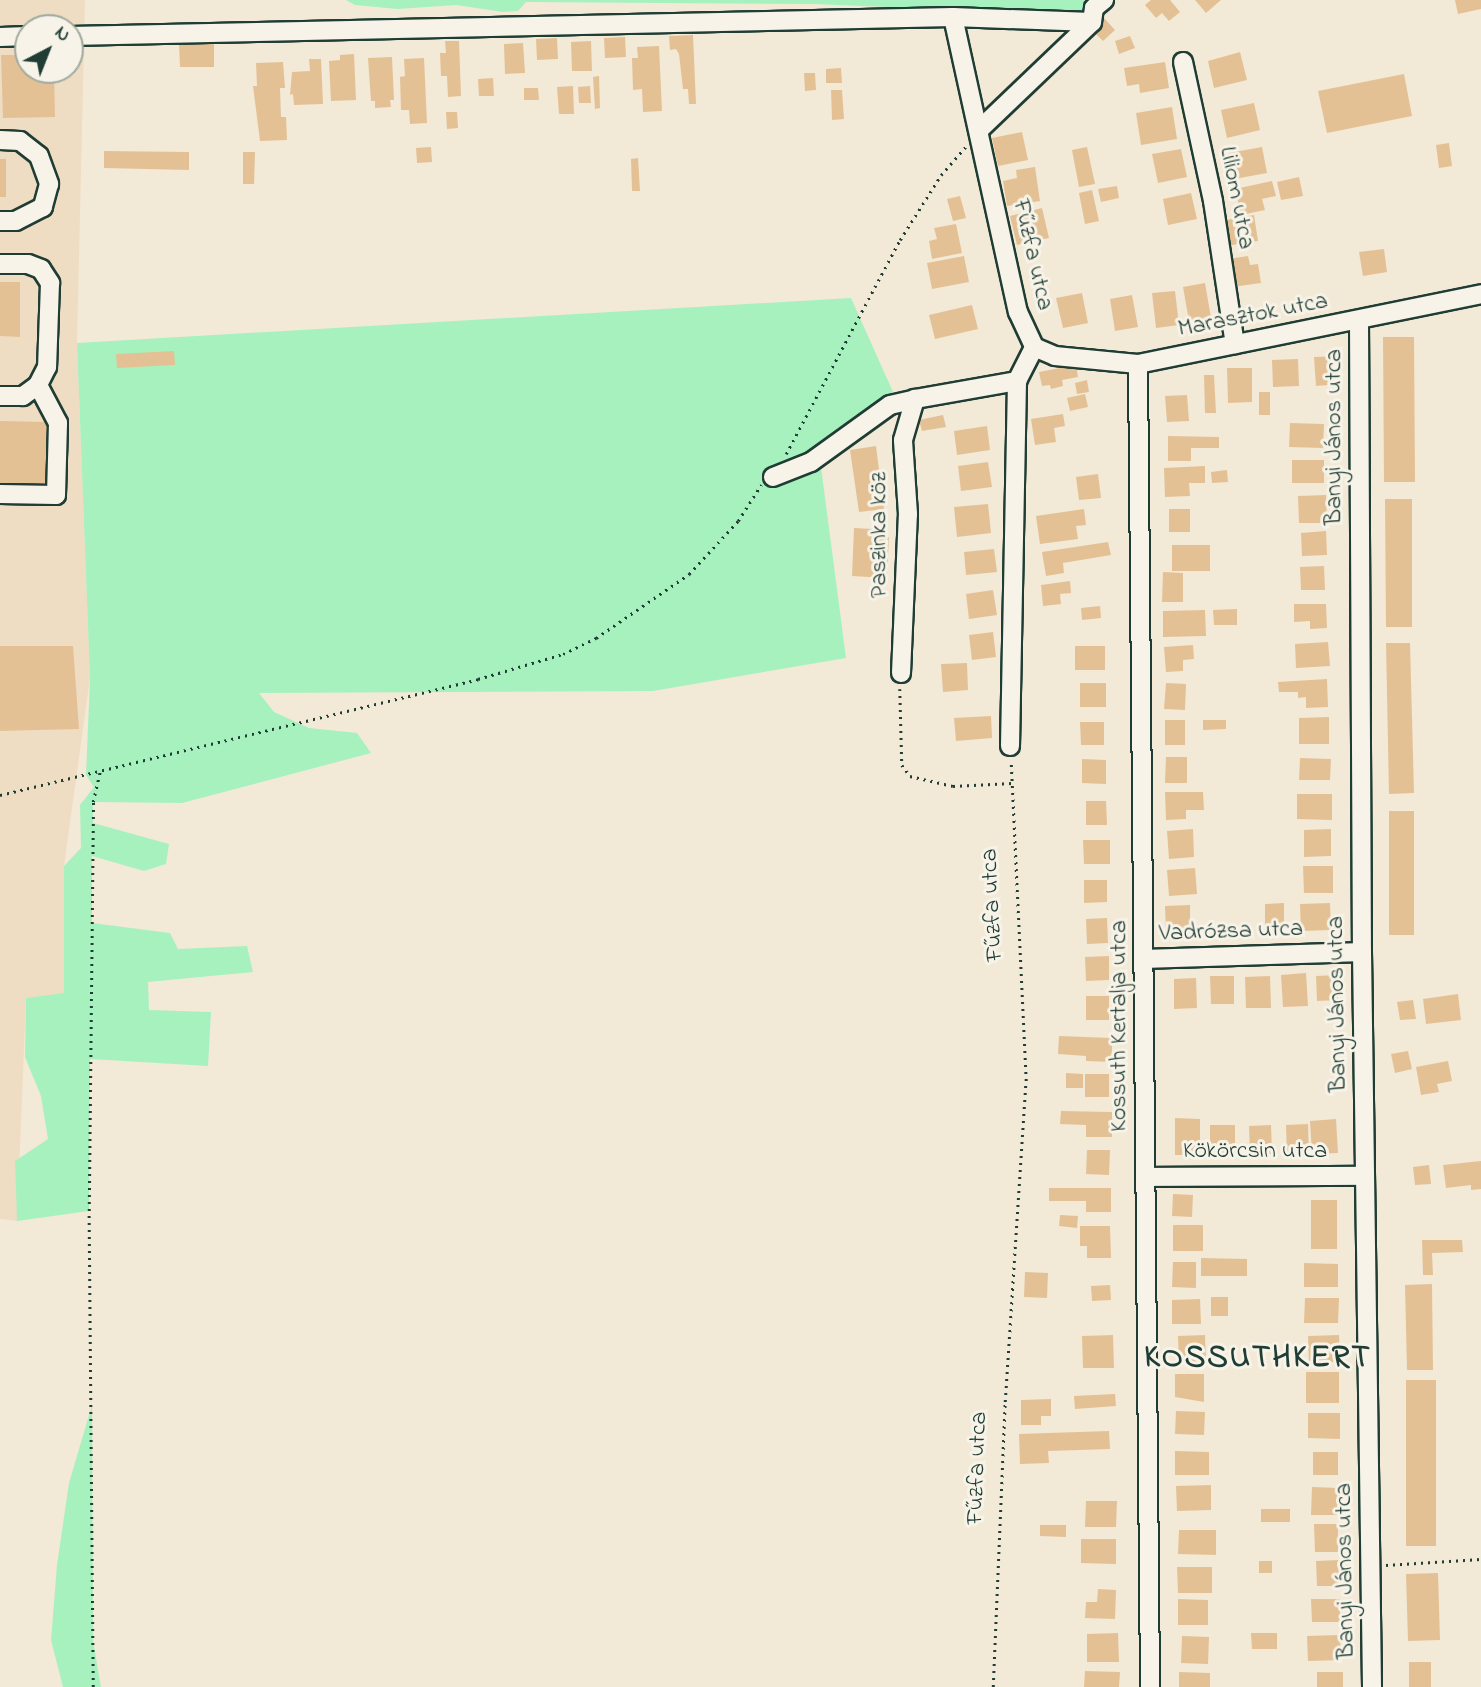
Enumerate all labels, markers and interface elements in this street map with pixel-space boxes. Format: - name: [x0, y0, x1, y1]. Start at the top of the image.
- north arrow: [14, 14, 84, 84]
- text: N: [48, 20, 76, 49]
- street label: Liliom utca: [1212, 144, 1260, 252]
- street label: Fűzfa utca: [1005, 197, 1059, 313]
- street label: Marasztok utca: [1176, 287, 1330, 345]
- street label: Banyi János utca: [1321, 349, 1349, 525]
- street label: Paszinka köz: [866, 472, 894, 598]
- street label: Fűzfa utca: [976, 848, 1010, 962]
- street label: Vadrózsa utca: [1158, 915, 1304, 949]
- street label: Banyi János utca: [1322, 916, 1354, 1092]
- street label: Kossuth Kertalja utca: [1106, 920, 1134, 1132]
- street label: Kökörcsin utca: [1183, 1138, 1327, 1166]
- district label: KOSSUTHKERT: [1146, 1340, 1370, 1378]
- street label: Fűzfa utca: [962, 1411, 994, 1525]
- street label: Banyi János utca: [1330, 1483, 1362, 1659]

